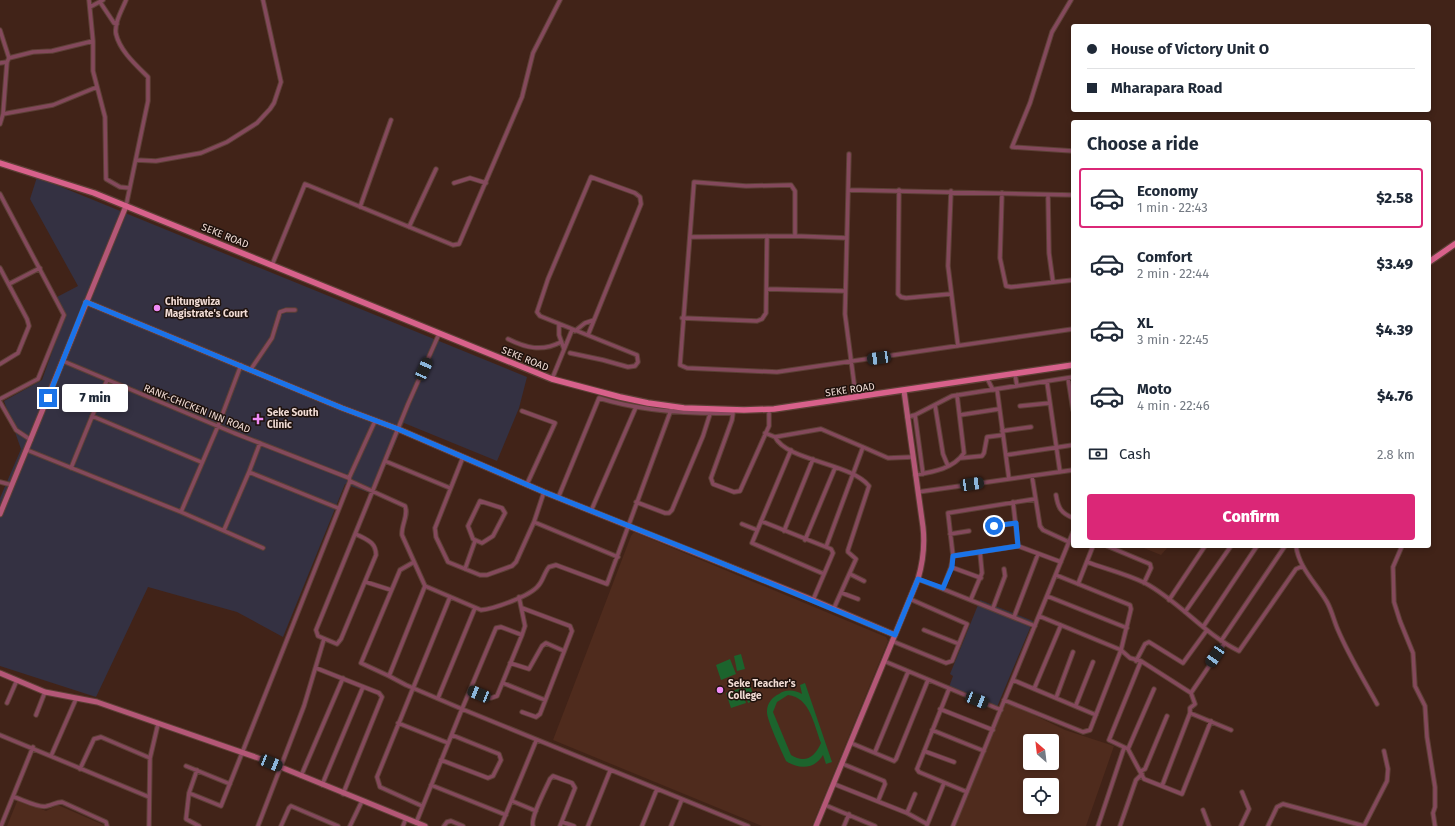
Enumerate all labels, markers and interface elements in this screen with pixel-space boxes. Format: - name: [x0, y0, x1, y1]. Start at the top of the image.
- text: House of Victory Unit O: [1111, 40, 1269, 58]
- text: Mharapara Road: [1111, 79, 1223, 97]
- text: Choose a ride: [1087, 133, 1199, 155]
- icon: car: [1089, 180, 1125, 216]
- text: Economy: [1137, 182, 1198, 200]
- text: $2.58: [1376, 189, 1413, 207]
- text: 1 min · 22:43: [1137, 200, 1208, 215]
- street label: SEKE ROAD: [200, 221, 250, 251]
- icon: car: [1089, 246, 1125, 282]
- text: Comfort: [1137, 248, 1193, 266]
- text: $3.49: [1377, 255, 1413, 273]
- text: 2 min · 22:44: [1137, 266, 1209, 281]
- place label: Chitungwiza Magistrate's Court: [165, 296, 248, 320]
- marker: Chitungwiza Magistrate's Court: [152, 303, 162, 313]
- icon: car: [1089, 312, 1125, 348]
- text: XL: [1137, 314, 1153, 332]
- text: $4.39: [1376, 321, 1413, 339]
- text: 3 min · 22:45: [1137, 332, 1209, 347]
- street label: SEKE ROAD: [500, 344, 550, 374]
- car: [866, 350, 892, 366]
- car: [414, 356, 434, 382]
- icon: car: [1089, 378, 1125, 414]
- text: Moto: [1137, 380, 1172, 398]
- street label: SEKE ROAD: [825, 381, 875, 399]
- street label: RANK-CHICKEN INN ROAD: [142, 382, 252, 436]
- callout: 7 min: [62, 384, 128, 412]
- text: $4.76: [1377, 387, 1413, 405]
- route end: [39, 389, 57, 407]
- text: 7 min: [79, 390, 111, 405]
- text: 4 min · 22:46: [1137, 398, 1210, 413]
- place label: Seke South Clinic: [267, 407, 319, 431]
- marker: Seke South Clinic: [252, 413, 264, 425]
- icon: cash: [1087, 443, 1109, 465]
- text: Cash: [1119, 445, 1151, 463]
- text: 2.8 km: [1377, 447, 1415, 462]
- car: [959, 476, 985, 492]
- button: Confirm: [1087, 494, 1415, 540]
- route start: [985, 517, 1003, 535]
- car: [1203, 643, 1227, 669]
- place label: Seke Teacher's College: [728, 678, 796, 702]
- car: [466, 684, 492, 704]
- marker: Seke Teacher's College: [715, 685, 725, 695]
- car: [964, 690, 990, 710]
- north arrow: [1023, 734, 1059, 770]
- map controls: [1023, 734, 1059, 814]
- car: [258, 753, 284, 773]
- button: locate: [1023, 778, 1059, 814]

